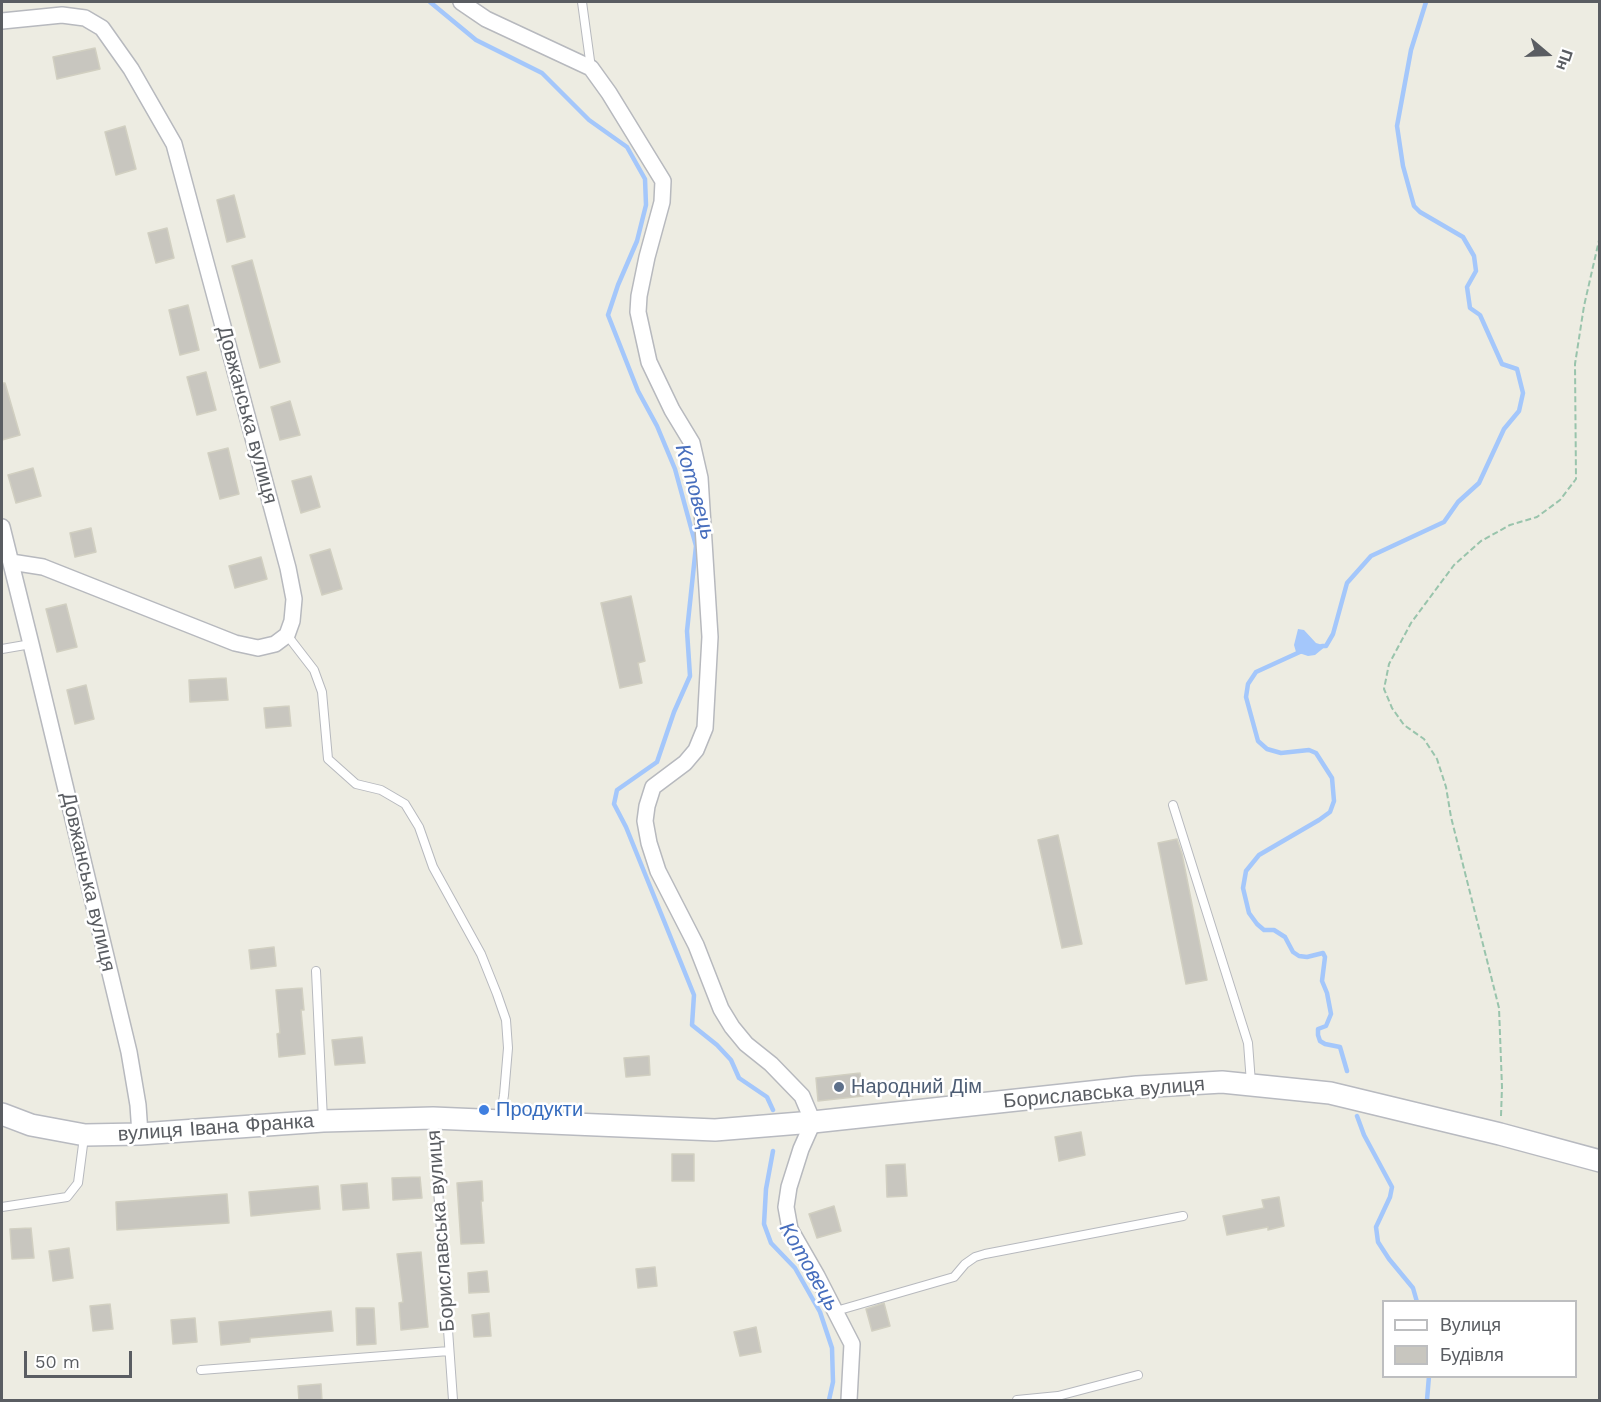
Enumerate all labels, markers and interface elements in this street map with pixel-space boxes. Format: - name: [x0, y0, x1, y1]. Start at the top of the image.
- north arrow: [1517, 24, 1577, 84]
- text: Пн: [1552, 47, 1577, 73]
- street label: Довжанська вулиця: [212, 323, 282, 507]
- water label: Котовець: [669, 441, 721, 543]
- street label: Довжанська вулиця: [56, 790, 120, 974]
- street label: Бориславська вулиця: [1002, 1072, 1206, 1114]
- place label: Народний Дім: [851, 1075, 982, 1099]
- marker: Народний Дім: [832, 1080, 846, 1094]
- place label: Продукти: [496, 1098, 583, 1122]
- marker: Продукти: [477, 1103, 491, 1117]
- street label: вулиця Івана Франка: [117, 1109, 315, 1147]
- street label: Бориславська вулиця: [422, 1129, 460, 1333]
- water label: Котовець: [774, 1218, 844, 1316]
- legend: [1382, 1300, 1577, 1378]
- text: Вулиця: [1440, 1314, 1501, 1335]
- scale bar: [27, 1339, 135, 1377]
- text: Будівля: [1440, 1344, 1504, 1365]
- text: 50 m: [35, 1351, 80, 1372]

